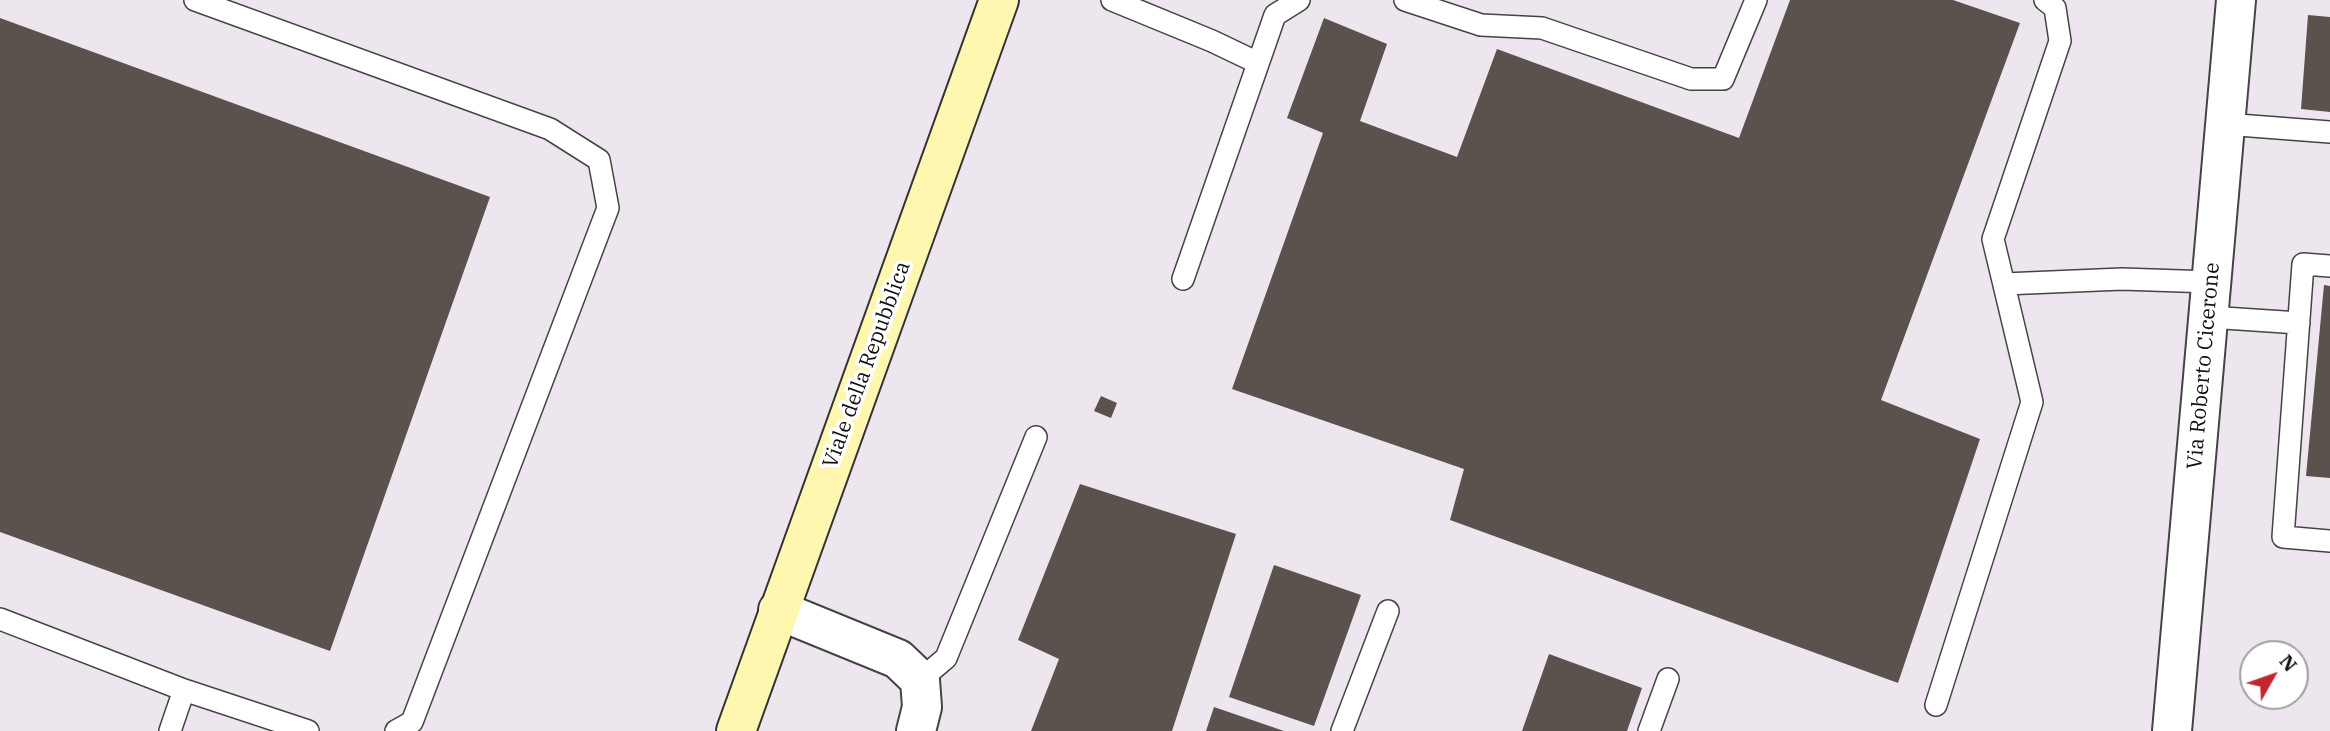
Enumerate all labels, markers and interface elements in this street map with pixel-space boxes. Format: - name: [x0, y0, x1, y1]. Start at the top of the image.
- street label: Viale della Repubblica: [818, 258, 916, 472]
- street label: Via Roberto Cicerone: [2182, 261, 2226, 471]
- north arrow: [2239, 640, 2309, 710]
- text: N: [2275, 649, 2303, 676]

